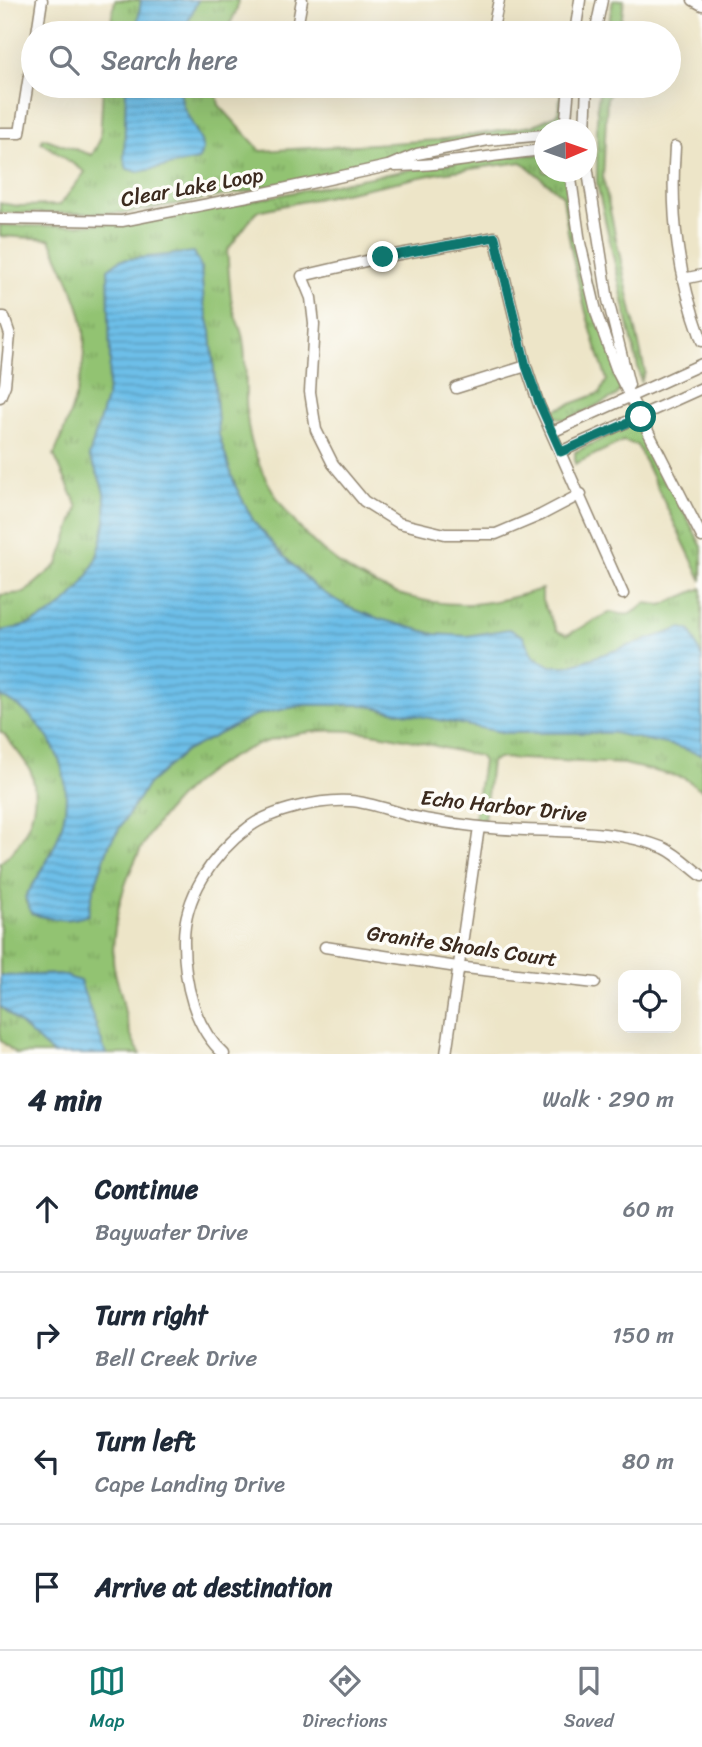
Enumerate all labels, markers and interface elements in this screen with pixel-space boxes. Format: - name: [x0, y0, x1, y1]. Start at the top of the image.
- search box: [21, 21, 681, 98]
- text: Search here: [101, 37, 238, 83]
- icon: search: [45, 41, 83, 79]
- north arrow: [534, 119, 597, 182]
- street label: Clear Lake Loop: [118, 156, 266, 218]
- route end: [367, 241, 398, 272]
- route start: [625, 401, 656, 432]
- street label: Echo Harbor Drive: [419, 778, 589, 834]
- street label: Granite Shoals Court: [365, 914, 559, 978]
- map controls: [618, 970, 681, 1033]
- button: locate: [618, 970, 681, 1033]
- text: 4 min: [28, 1073, 102, 1127]
- text: Walk · 290 m: [542, 1079, 674, 1120]
- text: Continue: [95, 1166, 198, 1212]
- text: 60 m: [623, 1189, 674, 1230]
- icon: ahead: [28, 1190, 66, 1228]
- text: Baywater Drive: [95, 1212, 248, 1253]
- text: Turn right: [95, 1292, 208, 1338]
- text: 150 m: [612, 1315, 674, 1356]
- icon: right: [28, 1316, 66, 1354]
- text: Bell Creek Drive: [95, 1338, 257, 1379]
- text: Turn left: [95, 1418, 195, 1464]
- text: 80 m: [622, 1441, 674, 1482]
- icon: left: [28, 1442, 66, 1480]
- text: Cape Landing Drive: [95, 1464, 285, 1505]
- text: Arrive at destination: [95, 1564, 332, 1610]
- icon: arrive: [28, 1568, 66, 1606]
- tab: Map: [88, 1662, 126, 1737]
- tab: Directions: [302, 1662, 388, 1737]
- tab: Saved: [564, 1662, 614, 1737]

